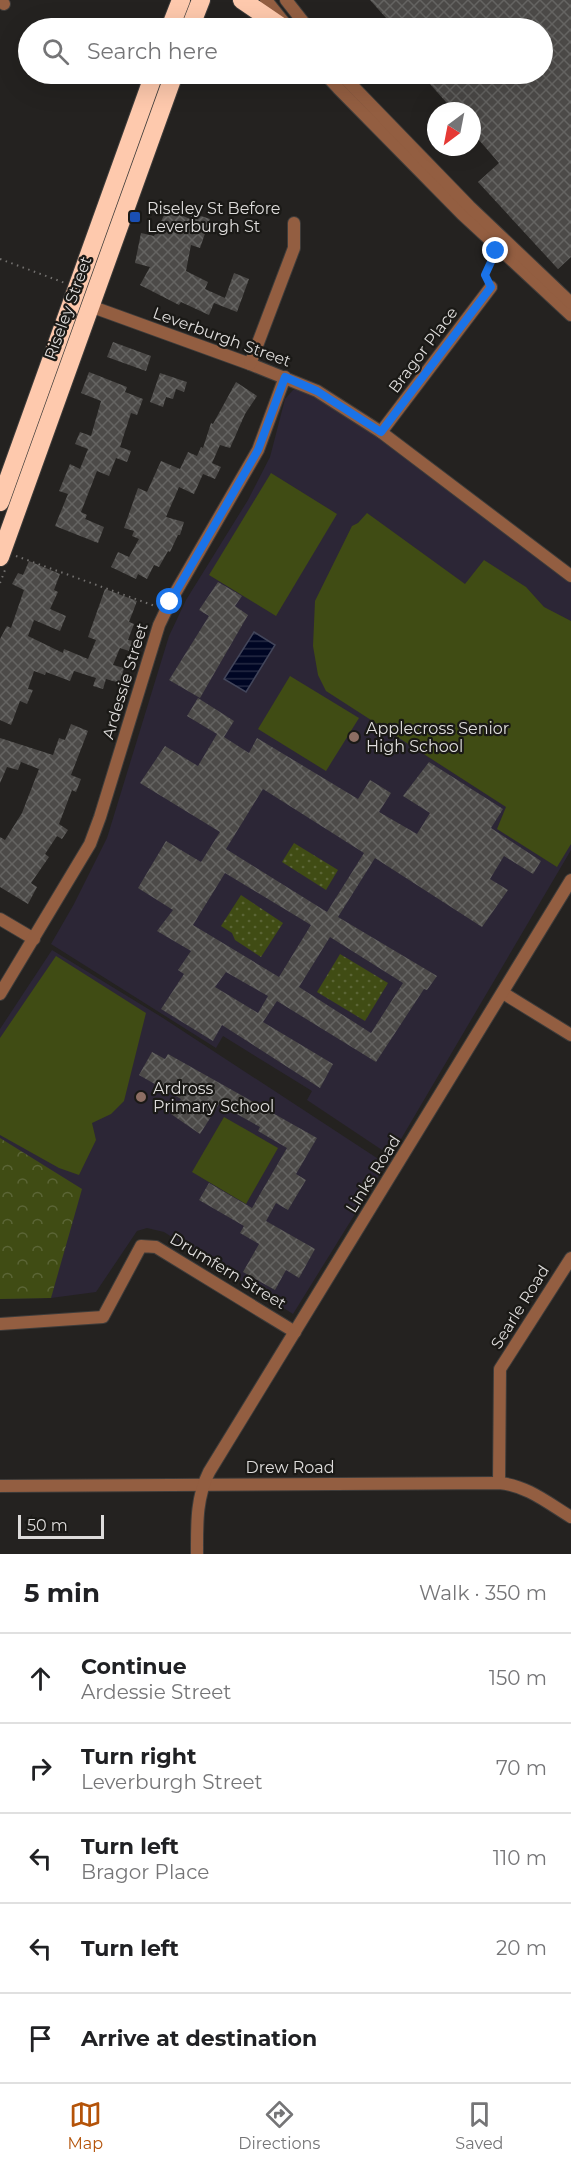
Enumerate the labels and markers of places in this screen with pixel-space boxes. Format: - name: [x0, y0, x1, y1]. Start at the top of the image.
- place label: Riseley St Before Leverburgh St: [147, 199, 281, 236]
- marker: Riseley St Before Leverburgh St: [128, 210, 142, 224]
- place label: Applecross Senior High School: [366, 719, 509, 756]
- marker: Applecross Senior High School: [347, 730, 361, 744]
- place label: Ardross Primary School: [153, 1079, 274, 1116]
- marker: Ardross Primary School: [134, 1090, 148, 1104]

